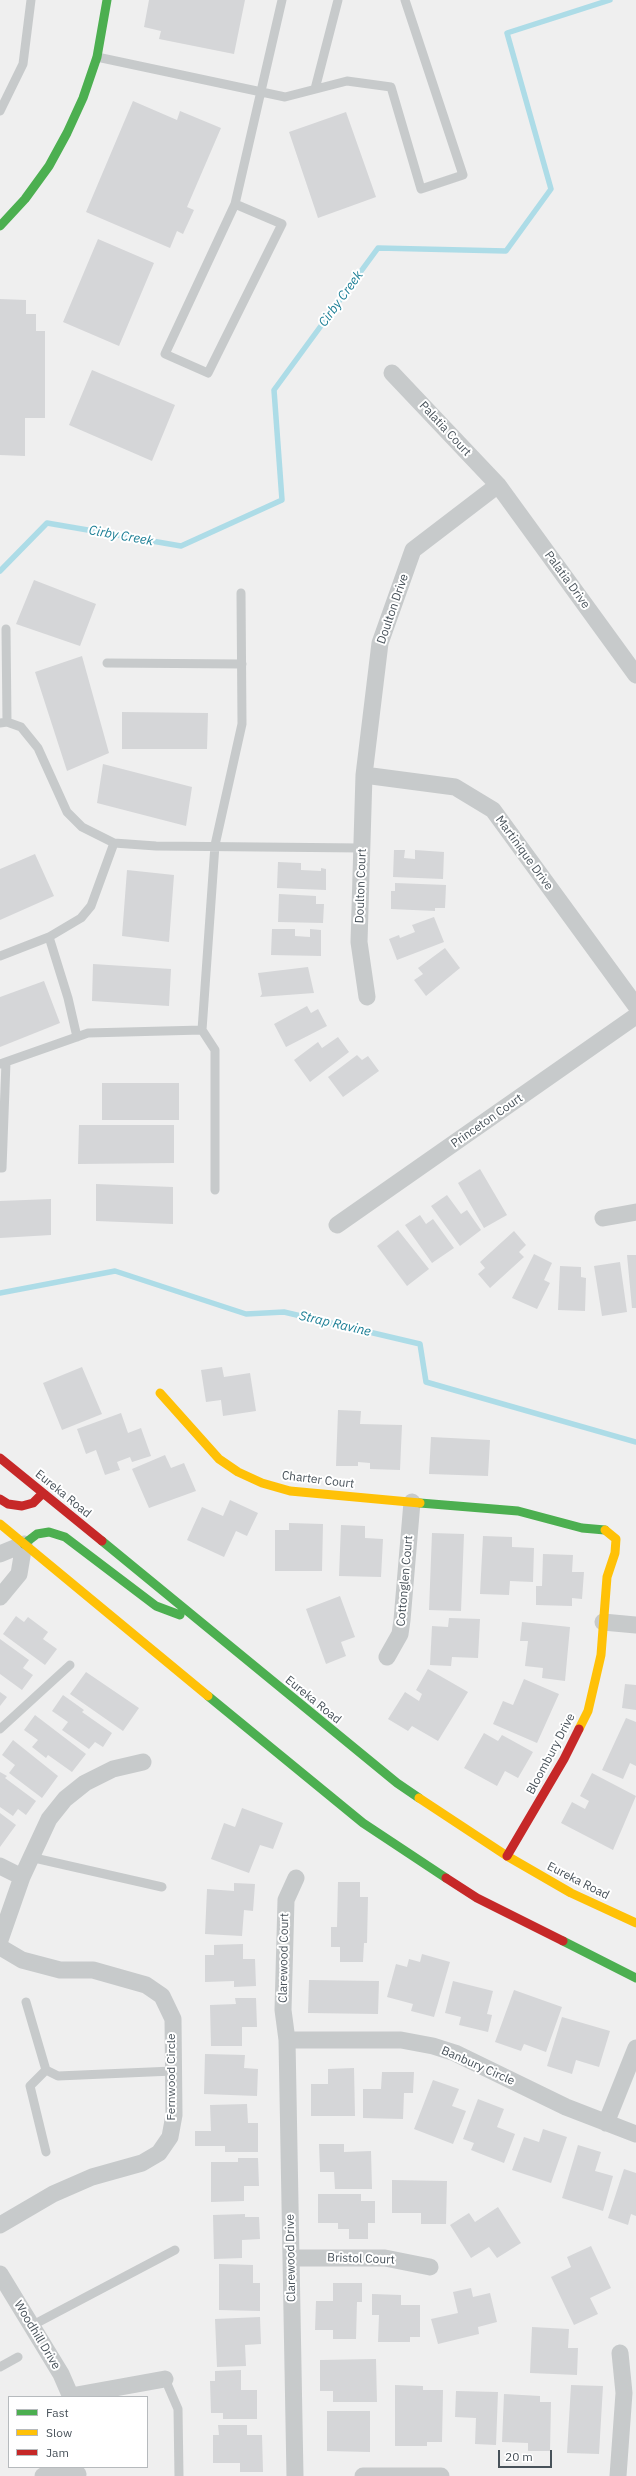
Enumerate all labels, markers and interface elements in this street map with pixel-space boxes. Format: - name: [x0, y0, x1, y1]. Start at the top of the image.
- water label: Cirby Creek: [316, 268, 366, 330]
- street label: Palatia Court: [416, 399, 474, 459]
- water label: Cirby Creek: [88, 523, 154, 549]
- street label: Palatia Drive: [541, 548, 593, 612]
- street label: Doulton Drive: [374, 572, 412, 646]
- street label: Martinique Drive: [492, 813, 556, 893]
- street label: Doulton Court: [352, 848, 370, 924]
- street label: Princeton Court: [448, 1091, 526, 1151]
- water label: Strap Ravine: [298, 1308, 372, 1340]
- street label: Eureka Road: [32, 1467, 94, 1521]
- street label: Charter Court: [281, 1468, 355, 1492]
- street label: Cottonglen Court: [394, 1535, 416, 1627]
- street label: Eureka Road: [282, 1673, 344, 1727]
- street label: Bloombury Drive: [524, 1711, 578, 1797]
- street label: Eureka Road: [545, 1859, 611, 1903]
- street label: Clarewood Court: [276, 1913, 292, 2003]
- street label: Fernwood Circle: [165, 2033, 179, 2121]
- street label: Banbury Circle: [439, 2043, 517, 2089]
- street label: Clarewood Drive: [283, 2214, 299, 2302]
- street label: Bristol Court: [327, 2251, 395, 2267]
- street label: Woodhill Drive: [11, 2298, 63, 2372]
- legend: [8, 2396, 148, 2468]
- text: Fast: [46, 2405, 69, 2420]
- text: Slow: [46, 2425, 72, 2440]
- scale bar: [500, 2442, 554, 2468]
- text: Jam: [46, 2445, 69, 2460]
- text: 20 m: [505, 2449, 533, 2464]

